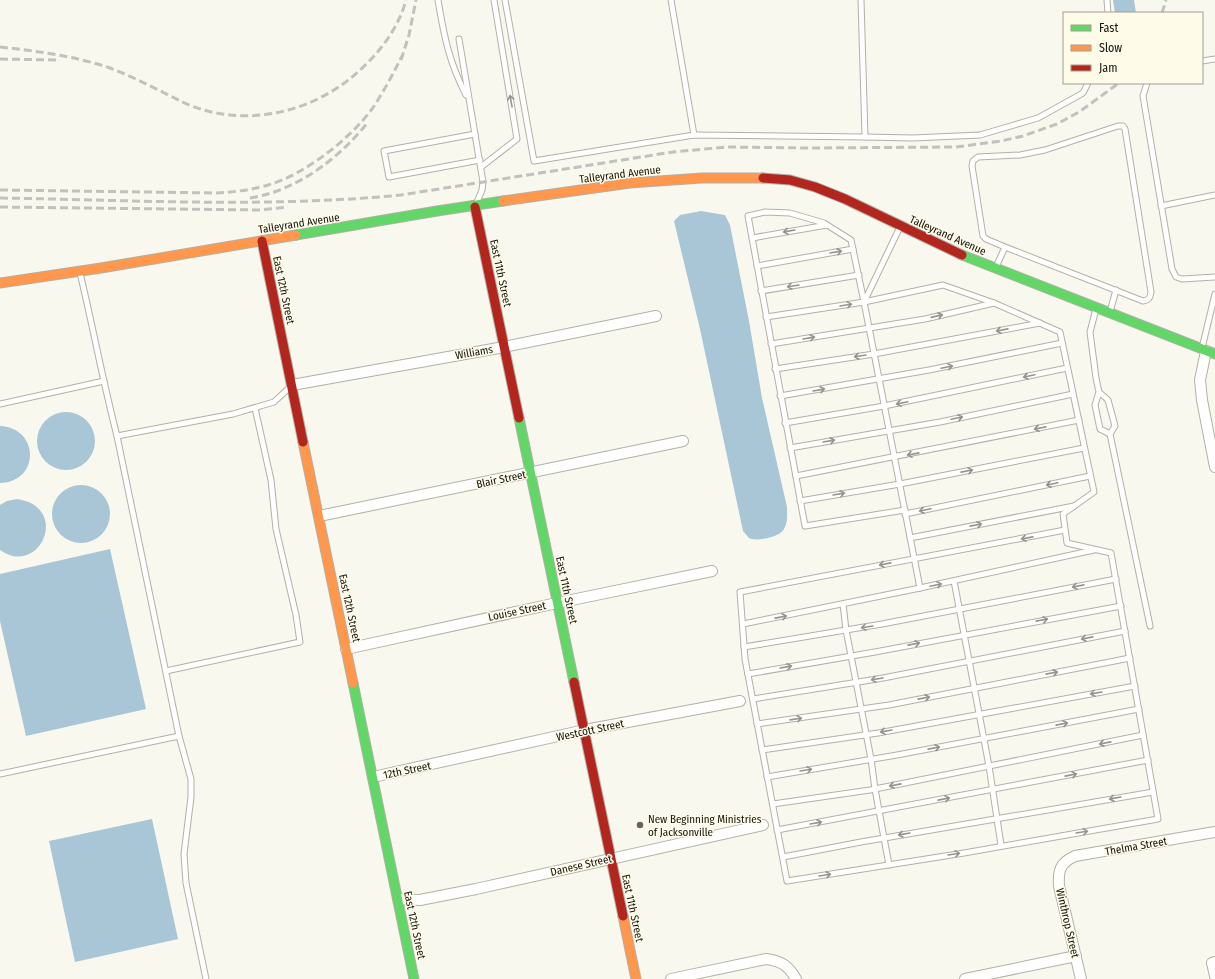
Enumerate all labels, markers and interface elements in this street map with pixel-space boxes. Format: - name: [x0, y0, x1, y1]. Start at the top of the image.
- legend: [1063, 12, 1203, 84]
- text: Fast: [1099, 21, 1118, 35]
- text: Slow: [1099, 41, 1122, 55]
- text: Jam: [1099, 61, 1117, 75]
- one-way arrow: [507, 95, 515, 108]
- street label: Talleyrand Avenue: [579, 163, 662, 186]
- street label: Talleyrand Avenue: [258, 211, 341, 236]
- street label: Talleyrand Avenue: [908, 213, 988, 258]
- one-way arrow: [783, 228, 796, 236]
- street label: East 11th Street: [487, 238, 514, 308]
- one-way arrow: [830, 247, 843, 255]
- street label: East 12th Street: [270, 255, 297, 326]
- one-way arrow: [786, 282, 799, 290]
- one-way arrow: [839, 301, 852, 309]
- one-way arrow: [931, 312, 944, 319]
- one-way arrow: [996, 326, 1009, 334]
- one-way arrow: [802, 334, 815, 342]
- street label: Williams: [454, 343, 494, 362]
- one-way arrow: [854, 352, 867, 360]
- one-way arrow: [940, 362, 953, 370]
- one-way arrow: [1023, 373, 1036, 381]
- one-way arrow: [812, 386, 825, 394]
- one-way arrow: [896, 399, 909, 407]
- one-way arrow: [950, 414, 963, 422]
- one-way arrow: [1034, 424, 1047, 432]
- one-way arrow: [822, 437, 835, 445]
- one-way arrow: [907, 450, 920, 458]
- one-way arrow: [960, 467, 973, 475]
- street label: Blair Street: [475, 468, 528, 491]
- one-way arrow: [1046, 480, 1059, 488]
- one-way arrow: [832, 490, 845, 498]
- one-way arrow: [919, 506, 932, 514]
- one-way arrow: [969, 520, 982, 528]
- one-way arrow: [1021, 534, 1034, 542]
- street label: East 11th Street: [553, 555, 580, 625]
- one-way arrow: [879, 560, 892, 568]
- street label: East 12th Street: [336, 573, 363, 644]
- one-way arrow: [929, 580, 942, 588]
- one-way arrow: [1072, 582, 1085, 590]
- street label: Louise Street: [487, 599, 548, 624]
- one-way arrow: [774, 612, 787, 620]
- one-way arrow: [1035, 616, 1048, 624]
- one-way arrow: [861, 623, 874, 631]
- one-way arrow: [1081, 635, 1094, 643]
- one-way arrow: [907, 640, 920, 648]
- one-way arrow: [779, 663, 792, 671]
- one-way arrow: [1045, 669, 1058, 677]
- one-way arrow: [871, 675, 884, 683]
- one-way arrow: [1090, 689, 1103, 697]
- one-way arrow: [917, 694, 930, 702]
- one-way arrow: [789, 715, 802, 723]
- street label: Westcott Street: [555, 717, 625, 744]
- one-way arrow: [1055, 719, 1068, 727]
- one-way arrow: [880, 728, 893, 736]
- one-way arrow: [1099, 739, 1112, 747]
- one-way arrow: [927, 744, 940, 752]
- street label: 12th Street: [382, 759, 432, 782]
- one-way arrow: [799, 766, 812, 774]
- one-way arrow: [1064, 771, 1077, 779]
- one-way arrow: [889, 781, 902, 789]
- one-way arrow: [1109, 794, 1122, 802]
- one-way arrow: [937, 795, 950, 803]
- place label: New Beginning Ministries of Jacksonville: [648, 813, 762, 839]
- one-way arrow: [809, 819, 822, 827]
- marker: New Beginning Ministries of Jacksonville: [635, 820, 645, 830]
- one-way arrow: [1075, 828, 1088, 836]
- one-way arrow: [898, 831, 911, 839]
- street label: Thelma Street: [1104, 835, 1168, 858]
- one-way arrow: [947, 850, 960, 858]
- street label: Danese Street: [549, 852, 613, 879]
- one-way arrow: [819, 870, 832, 878]
- street label: East 11th Street: [619, 873, 646, 943]
- street label: Winthrop Street: [1053, 887, 1082, 960]
- street label: East 12th Street: [401, 890, 428, 961]

